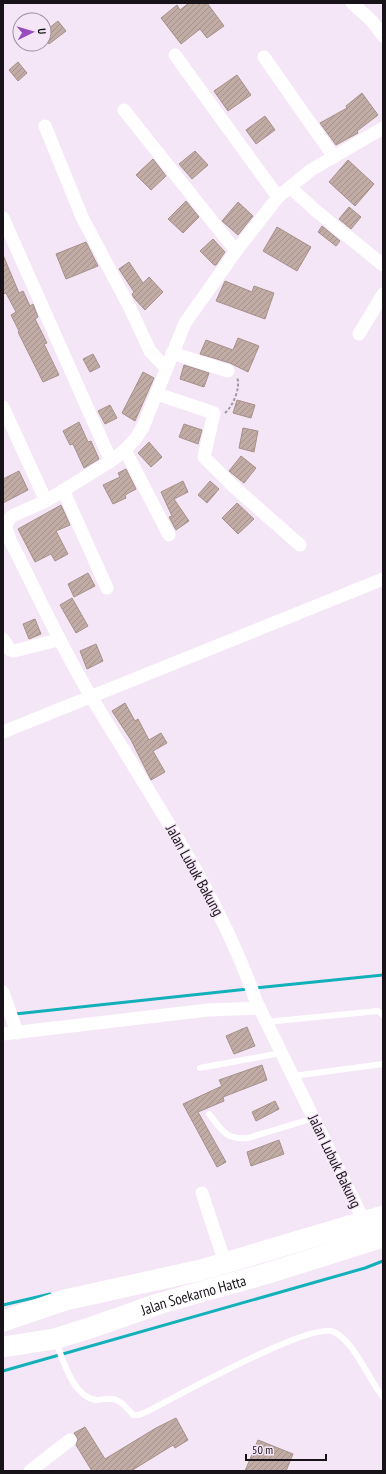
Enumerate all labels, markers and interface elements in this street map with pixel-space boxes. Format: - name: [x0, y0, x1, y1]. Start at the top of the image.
- north arrow: [12, 12, 52, 52]
- text: U: [35, 28, 49, 35]
- street label: Jalan Lubuk Bakung: [162, 820, 228, 919]
- street label: Jalan Lubuk Bakung: [304, 1110, 366, 1211]
- street label: Jalan Soekarno Hatta: [137, 1270, 248, 1319]
- scale bar: [246, 1436, 326, 1462]
- text: 50 m: [252, 1442, 273, 1457]

